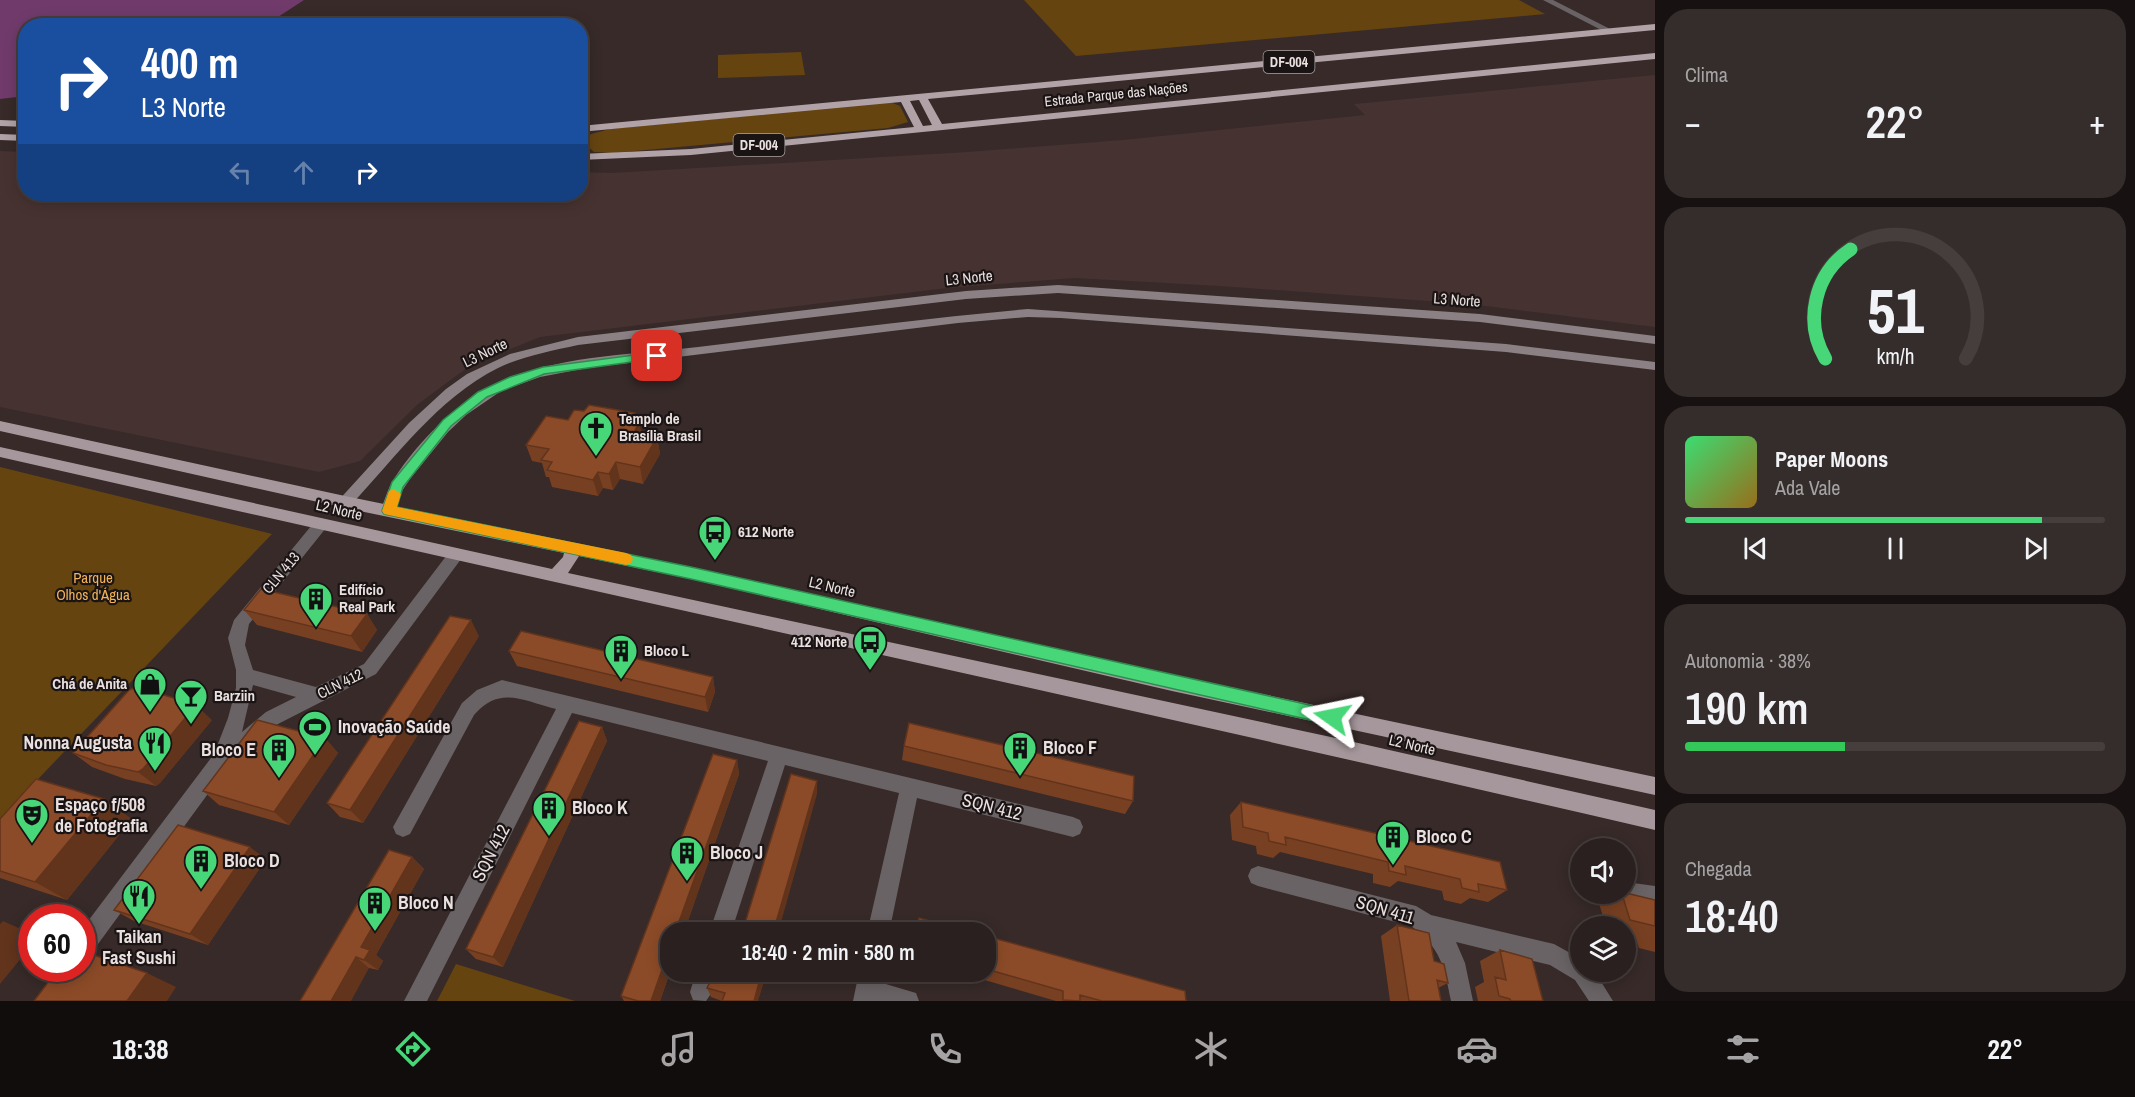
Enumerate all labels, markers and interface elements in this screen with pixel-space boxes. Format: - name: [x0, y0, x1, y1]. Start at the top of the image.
- text: 400 m: [141, 35, 239, 91]
- icon: right: [42, 42, 120, 120]
- road number: DF-004: [1264, 51, 1314, 73]
- text: Clima: [1685, 61, 1728, 88]
- street label: Estrada Parque das Nações: [1044, 78, 1189, 110]
- text: L3 Norte: [141, 89, 226, 125]
- text: 22°: [1865, 91, 1925, 152]
- text: −: [1685, 100, 1701, 144]
- text: +: [2089, 100, 2105, 144]
- road number: DF-004: [734, 134, 784, 156]
- icon: left: [224, 156, 257, 189]
- icon: ahead: [287, 156, 320, 189]
- icon: right: [350, 156, 383, 189]
- street label: L3 Norte: [944, 265, 994, 290]
- text: 51: [1867, 268, 1924, 352]
- street label: L3 Norte: [1433, 287, 1481, 312]
- pin: [631, 330, 682, 381]
- street label: L3 Norte: [459, 333, 511, 372]
- icon: arrive: [640, 339, 673, 372]
- text: km/h: [1876, 343, 1914, 372]
- place label: Templo de Brasília Brasil: [619, 408, 701, 446]
- church icon: Templo de Brasília Brasil: [578, 410, 614, 457]
- text: Paper Moons: [1775, 444, 1888, 474]
- text: Ada Vale: [1775, 474, 1840, 501]
- street label: L2 Norte: [314, 494, 365, 525]
- bus stop icon: 612 Norte: [697, 514, 733, 561]
- place label: 612 Norte: [738, 521, 794, 542]
- icon: previous: [1739, 532, 1772, 565]
- icon: pause: [1879, 532, 1912, 565]
- icon: next: [2019, 532, 2052, 565]
- street label: CLN 413: [257, 547, 304, 598]
- park label: Parque Olhos d'Água: [56, 567, 130, 605]
- street label: L2 Norte: [807, 571, 858, 602]
- place label: Edifício Real Park: [339, 579, 395, 617]
- building icon: Edifício Real Park: [298, 581, 334, 628]
- bus stop icon: 412 Norte: [852, 624, 888, 671]
- place label: 412 Norte: [791, 631, 847, 652]
- building icon: Bloco L: [603, 633, 639, 680]
- place label: Bloco L: [644, 640, 690, 661]
- text: Autonomia · 38%: [1685, 647, 1811, 674]
- street label: CLN 412: [313, 663, 366, 704]
- shop icon: Chá de Anita: [132, 666, 168, 713]
- place label: Chá de Anita: [52, 673, 127, 694]
- text: 190 km: [1685, 677, 1809, 738]
- bar icon: Barziin: [173, 678, 209, 725]
- place label: Barziin: [214, 685, 255, 706]
- position arrow: [1300, 685, 1364, 749]
- sports icon: Inovação Saúde: [297, 709, 333, 756]
- place label: Inovação Saúde: [338, 714, 450, 739]
- restaurant icon: Nonna Augusta: [137, 725, 173, 772]
- street label: L2 Norte: [1387, 729, 1438, 760]
- place label: Nonna Augusta: [23, 730, 133, 755]
- building icon: Bloco F: [1002, 730, 1038, 777]
- building icon: Bloco E: [261, 732, 297, 779]
- place label: Bloco F: [1043, 735, 1097, 760]
- place label: Bloco E: [201, 737, 256, 762]
- street label: SQN 412: [960, 787, 1025, 826]
- building icon: Bloco K: [531, 790, 567, 837]
- place label: Espaço f/508 de Fotografia: [55, 792, 149, 838]
- place label: Bloco K: [572, 795, 628, 820]
- theatre icon: Espaço f/508 de Fotografia: [14, 797, 50, 844]
- building icon: Bloco C: [1375, 819, 1411, 866]
- street label: SQN 412: [466, 820, 515, 885]
- place label: Bloco C: [1416, 824, 1472, 849]
- building icon: Bloco J: [669, 835, 705, 882]
- map controls: [1570, 838, 1636, 982]
- button: sound: [1570, 838, 1636, 904]
- place label: Bloco J: [710, 840, 763, 865]
- building icon: Bloco D: [183, 843, 219, 890]
- place label: Bloco D: [224, 848, 280, 873]
- text: Chegada: [1685, 855, 1752, 882]
- restaurant icon: Taikan Fast Sushi: [121, 878, 157, 925]
- building icon: Bloco N: [357, 885, 393, 932]
- text: 18:40: [1685, 885, 1779, 946]
- street label: SQN 411: [1353, 889, 1418, 930]
- place label: Bloco N: [398, 890, 454, 915]
- speed limit sign: 60: [18, 904, 96, 982]
- button: layers: [1570, 916, 1636, 982]
- place label: Taikan Fast Sushi: [102, 924, 176, 970]
- text: 18:40 · 2 min · 580 m: [741, 937, 915, 967]
- icon: directions: [392, 1028, 434, 1070]
- icon: music: [658, 1028, 700, 1070]
- icon: phone: [924, 1028, 966, 1070]
- icon: climate: [1190, 1028, 1232, 1070]
- icon: car: [1456, 1028, 1498, 1070]
- icon: filters: [1722, 1028, 1764, 1070]
- text: 18:38: [112, 1031, 169, 1067]
- text: 22°: [1988, 1031, 2023, 1067]

